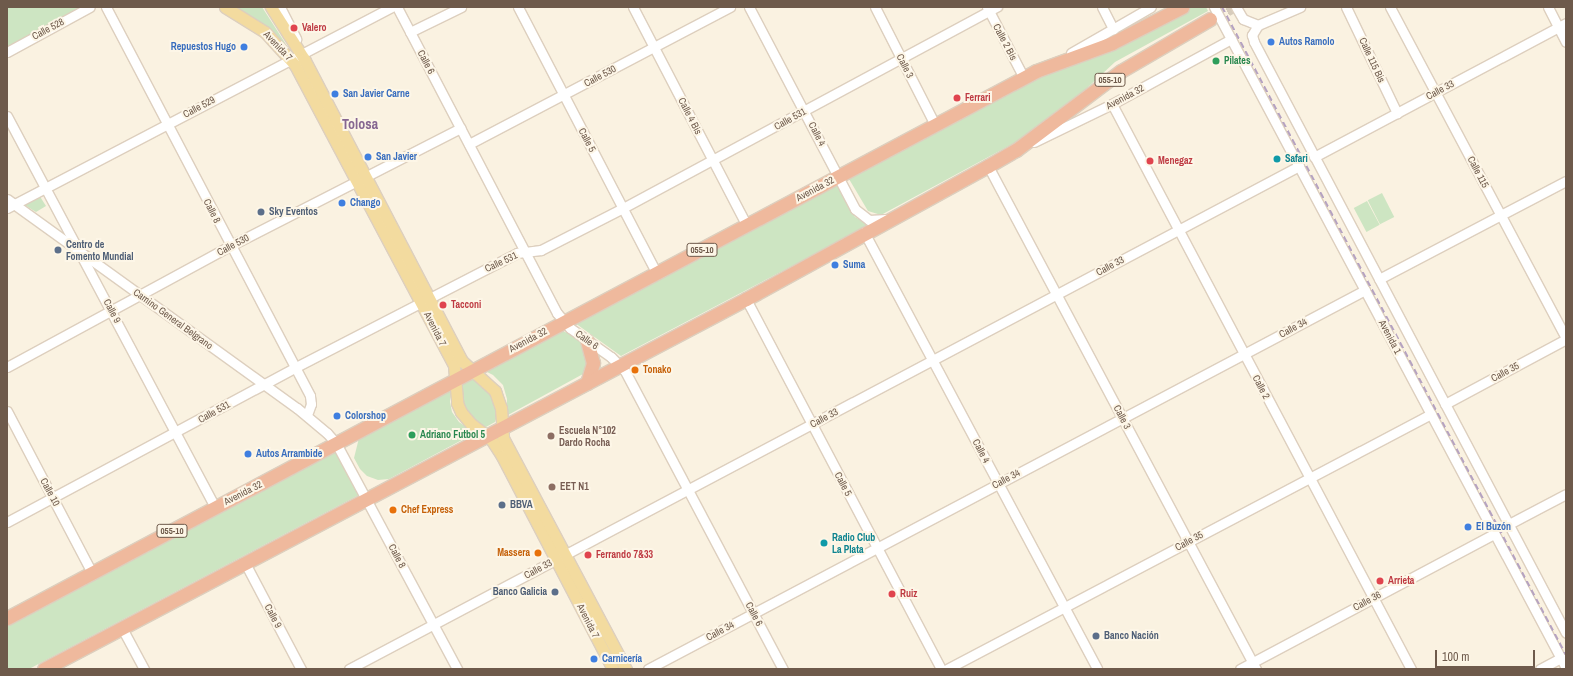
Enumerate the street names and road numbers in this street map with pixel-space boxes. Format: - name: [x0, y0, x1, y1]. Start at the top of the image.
- street label: Calle 528: [30, 16, 66, 42]
- street label: Calle 2 Bis: [990, 22, 1020, 62]
- street label: Avenida 7: [261, 28, 295, 64]
- street label: Calle 115 Bis: [1356, 36, 1388, 84]
- street label: Calle 6: [415, 48, 437, 76]
- street label: Calle 3: [894, 52, 916, 80]
- street label: Calle 530: [582, 63, 618, 89]
- road number: 055-10: [1094, 73, 1126, 87]
- street label: Calle 33: [1424, 78, 1456, 102]
- street label: Avenida 32: [1104, 82, 1146, 112]
- street label: Calle 529: [181, 94, 217, 120]
- street label: Calle 4 Bis: [676, 96, 704, 136]
- street label: Calle 531: [772, 105, 808, 133]
- street label: Calle 4: [806, 120, 828, 148]
- street label: Calle 5: [576, 126, 598, 154]
- street label: Calle 115: [1465, 154, 1491, 190]
- street label: Avenida 32: [794, 174, 836, 204]
- street label: Calle 8: [201, 197, 223, 225]
- street label: Calle 530: [215, 232, 251, 258]
- road number: 055-10: [686, 243, 718, 257]
- street label: Calle 531: [483, 249, 519, 275]
- street label: Calle 33: [1094, 254, 1126, 278]
- street label: Camino General Belgrano: [131, 286, 215, 352]
- street label: Calle 9: [101, 297, 123, 325]
- street label: Avenida 7: [421, 310, 449, 348]
- street label: Calle 34: [1277, 316, 1309, 340]
- street label: Avenida 1: [1376, 318, 1404, 356]
- street label: Avenida 32: [507, 325, 549, 355]
- street label: Calle 6: [573, 328, 601, 352]
- street label: Calle 35: [1489, 360, 1521, 384]
- street label: Calle 2: [1250, 373, 1272, 401]
- street label: Calle 531: [196, 398, 232, 426]
- street label: Calle 3: [1111, 403, 1133, 431]
- street label: Calle 33: [808, 406, 840, 430]
- street label: Calle 4: [970, 437, 992, 465]
- street label: Calle 34: [990, 467, 1022, 491]
- street label: Calle 5: [832, 470, 854, 498]
- street label: Calle 10: [38, 476, 62, 508]
- street label: Avenida 32: [222, 478, 264, 508]
- road number: 055-10: [156, 524, 188, 538]
- street label: Calle 35: [1173, 529, 1205, 553]
- street label: Calle 8: [386, 542, 408, 570]
- street label: Calle 33: [522, 557, 554, 581]
- street label: Calle 36: [1351, 589, 1383, 613]
- street label: Calle 6: [743, 600, 765, 628]
- street label: Calle 9: [262, 602, 284, 630]
- street label: Avenida 7: [574, 602, 602, 640]
- street label: Calle 34: [704, 619, 736, 643]

